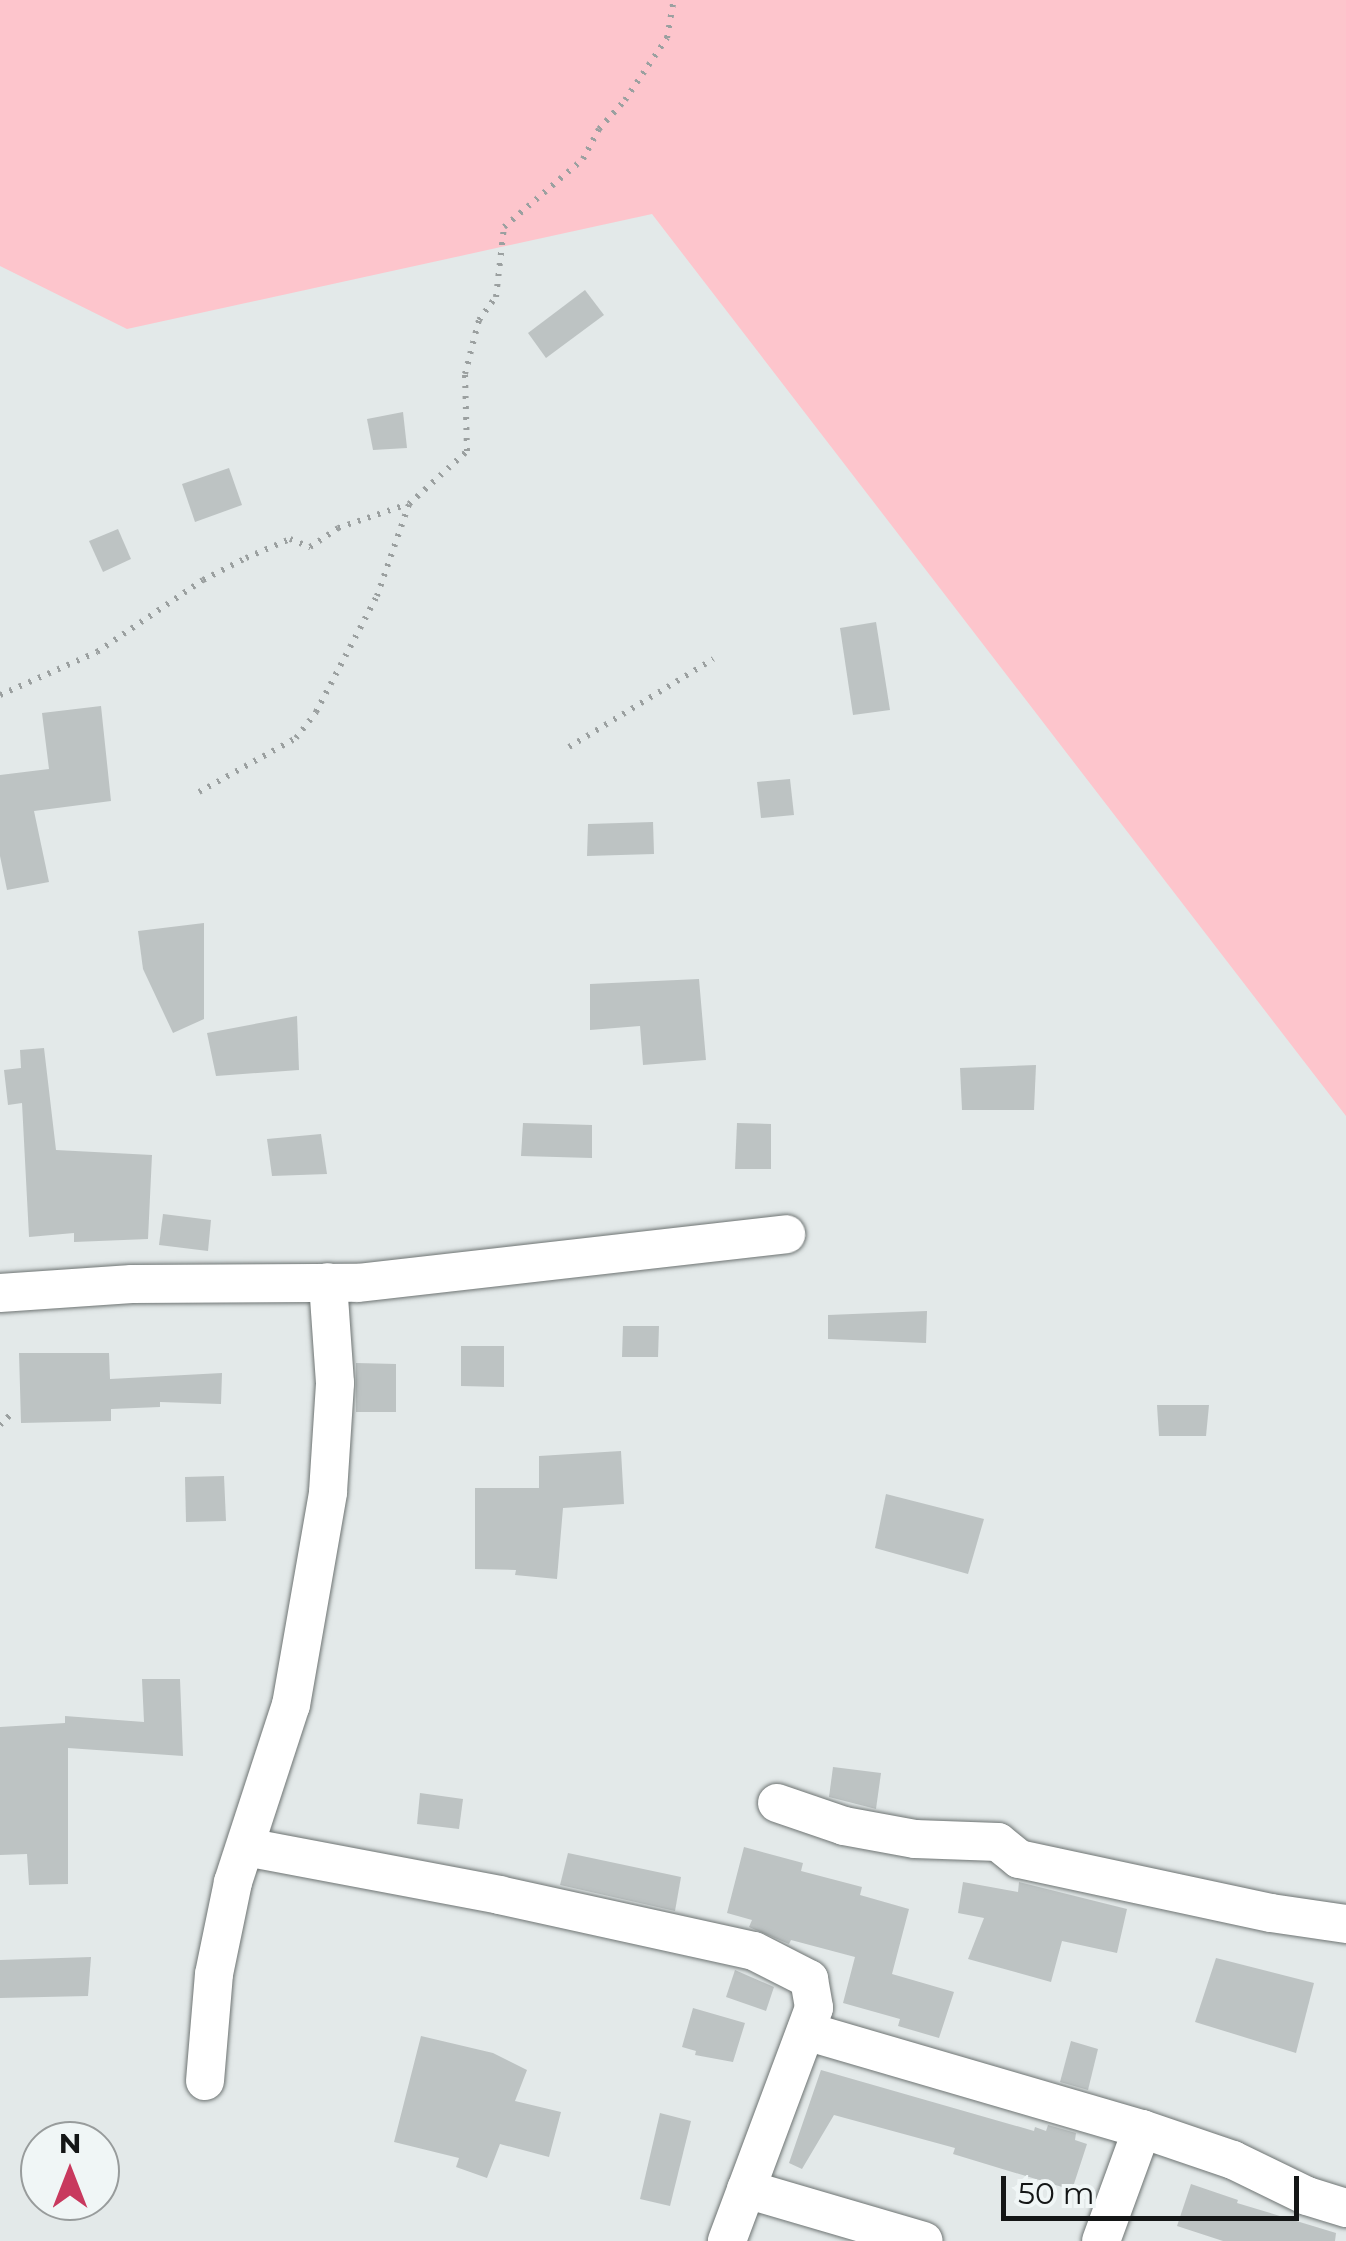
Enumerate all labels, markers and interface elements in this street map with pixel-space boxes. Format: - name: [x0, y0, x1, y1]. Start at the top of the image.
- north arrow: [20, 2121, 120, 2221]
- text: N: [59, 2126, 81, 2160]
- scale bar: [1006, 2156, 1304, 2218]
- text: 50 m: [1018, 2175, 1095, 2212]

